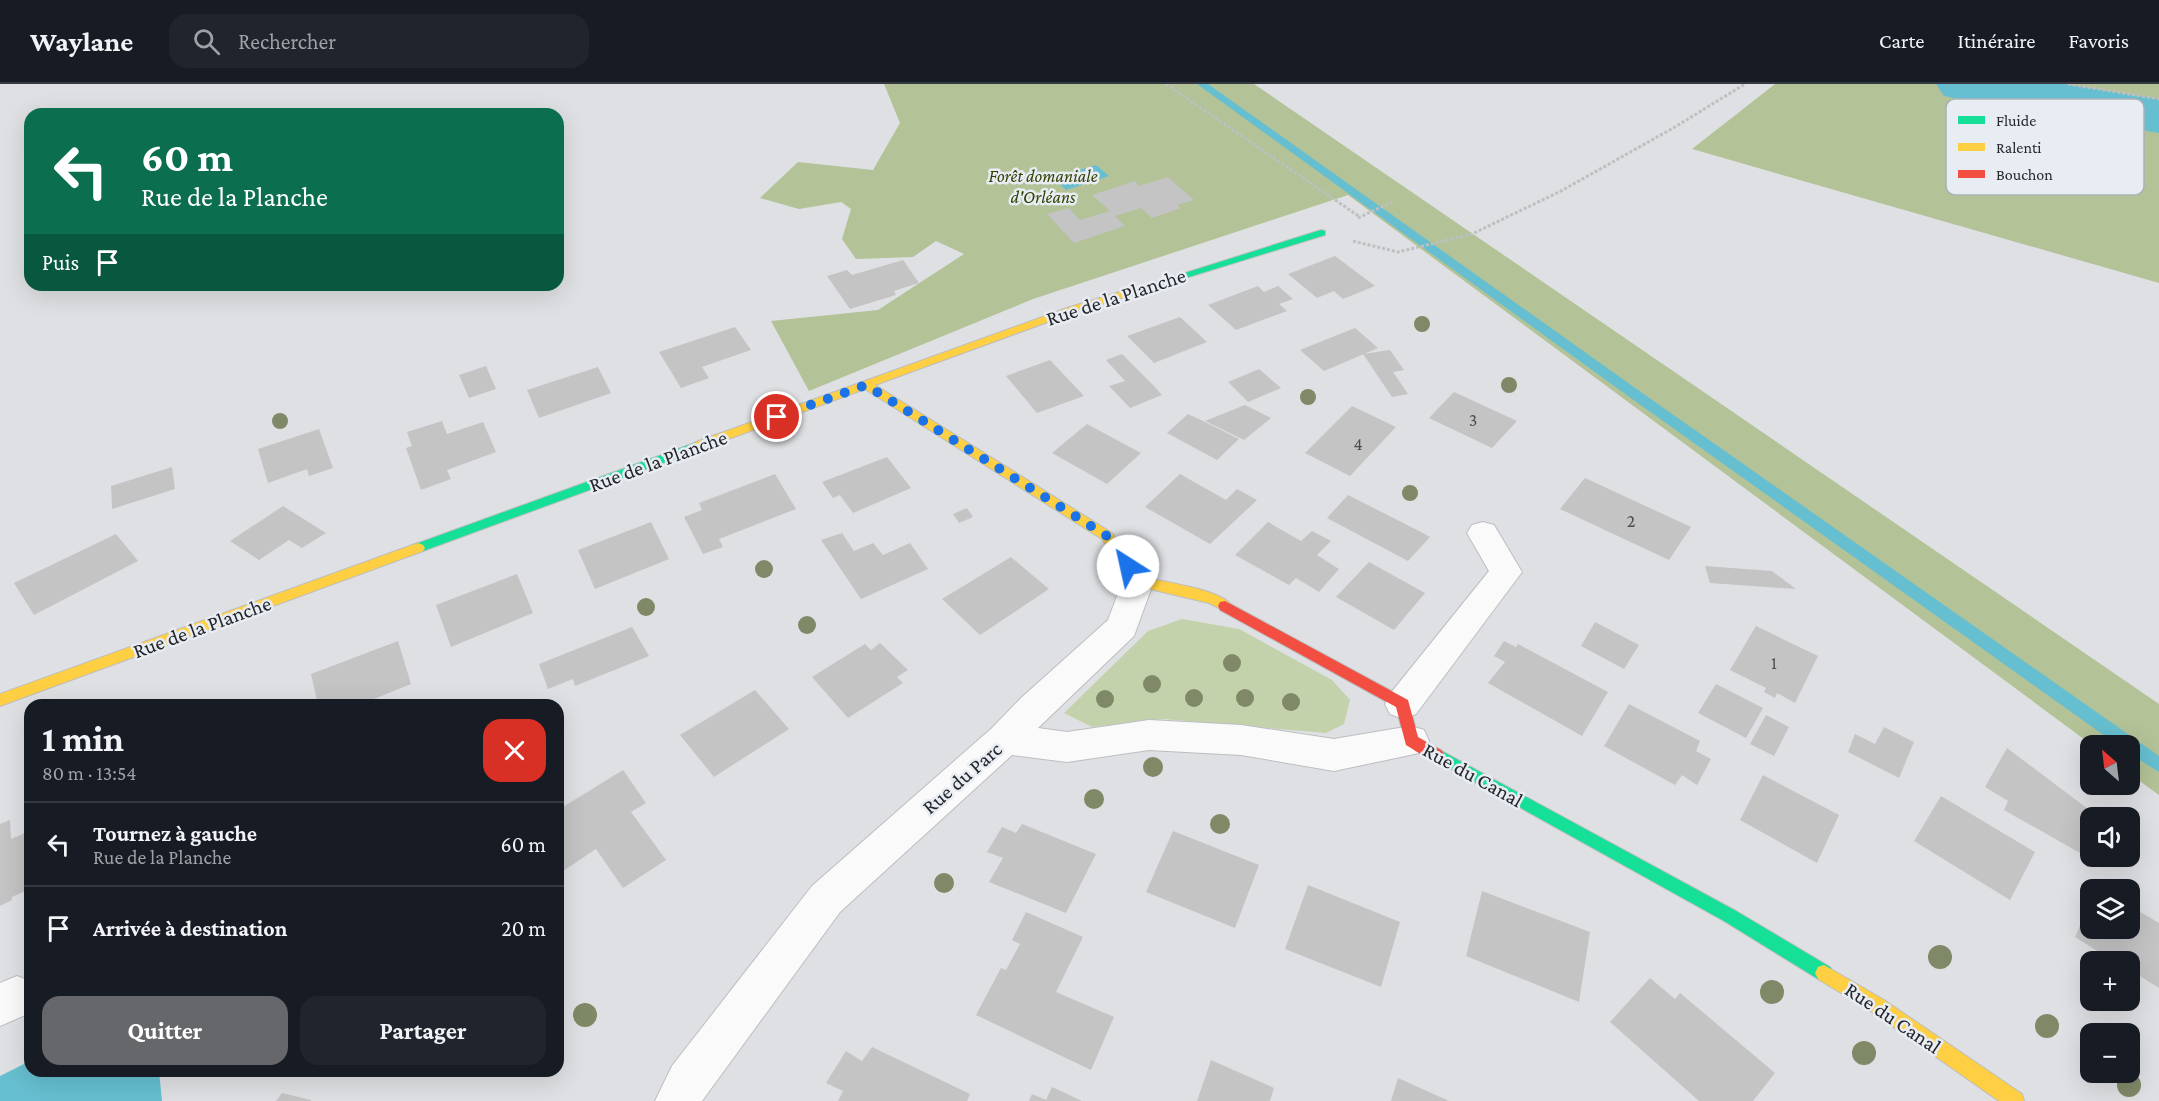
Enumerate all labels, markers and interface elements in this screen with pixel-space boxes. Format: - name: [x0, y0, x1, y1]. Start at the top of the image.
- search box: [169, 14, 589, 68]
- icon: search: [190, 25, 223, 58]
- text: Waylane: [30, 26, 133, 57]
- text: Rechercher: [238, 29, 336, 54]
- text: Carte: [1879, 29, 1925, 53]
- text: Itinéraire: [1958, 29, 2035, 53]
- text: Favoris: [2068, 29, 2129, 53]
- legend: [1946, 99, 2144, 195]
- text: Fluide: [1996, 112, 2036, 129]
- icon: left: [42, 132, 120, 210]
- text: 60 m: [141, 133, 233, 180]
- text: Ralenti: [1996, 139, 2041, 156]
- park label: Forêt domaniale d'Orléans: [988, 166, 1098, 207]
- text: Bouchon: [1996, 166, 2053, 183]
- text: Rue de la Planche: [141, 182, 328, 212]
- icon: arrive: [91, 246, 124, 279]
- text: Puis: [42, 250, 79, 275]
- street label: Rue de la Planche: [1043, 263, 1189, 331]
- pin: [751, 391, 802, 442]
- icon: arrive: [760, 400, 793, 433]
- house number: 3: [1469, 410, 1477, 430]
- street label: Rue de la Planche: [586, 425, 730, 497]
- house number: 4: [1353, 434, 1363, 454]
- house number: 2: [1627, 511, 1635, 531]
- position arrow: [1096, 534, 1160, 598]
- street label: Rue de la Planche: [130, 591, 274, 663]
- house number: 1: [1771, 653, 1777, 673]
- text: 1 min: [42, 719, 124, 759]
- button: close: [483, 719, 546, 782]
- north arrow: [2080, 735, 2140, 795]
- map controls: [2080, 735, 2140, 1083]
- street label: Rue du Parc: [917, 737, 1007, 819]
- street label: Rue du Canal: [1419, 738, 1527, 812]
- text: 80 m · 13:54: [42, 762, 137, 784]
- button: sound: [2080, 807, 2140, 867]
- text: Tournez à gauche: [93, 821, 257, 846]
- icon: left: [42, 828, 75, 861]
- text: 60 m: [501, 832, 546, 857]
- text: Rue de la Planche: [93, 846, 231, 868]
- button: layers: [2080, 879, 2140, 939]
- icon: arrive: [42, 912, 75, 945]
- text: Arrivée à destination: [93, 916, 287, 941]
- text: 20 m: [501, 916, 546, 941]
- button: +: [2080, 951, 2140, 1011]
- street label: Rue du Canal: [1841, 977, 1945, 1059]
- button: Quitter: [42, 996, 288, 1065]
- button: Partager: [300, 996, 546, 1065]
- button: −: [2080, 1023, 2140, 1083]

